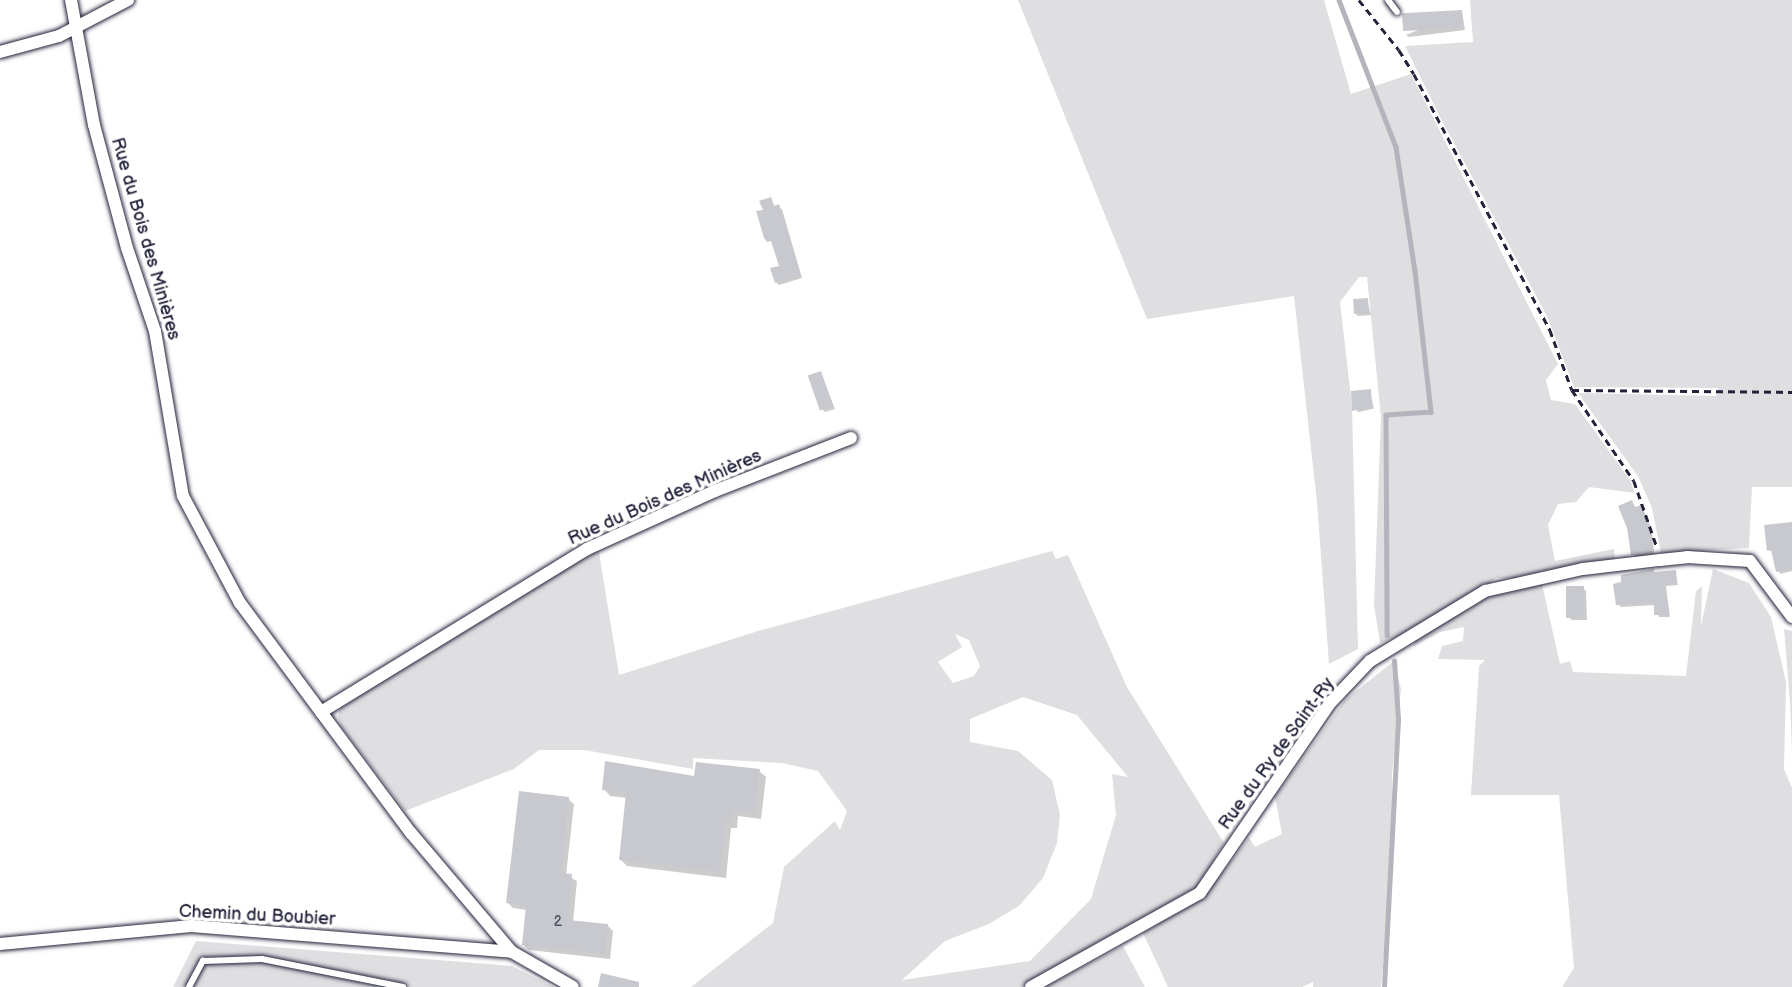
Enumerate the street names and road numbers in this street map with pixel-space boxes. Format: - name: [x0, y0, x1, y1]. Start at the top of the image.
- street label: Rue du Bois des Minières: [106, 135, 184, 343]
- street label: Rue du Bois des Minières: [565, 446, 765, 550]
- street label: Rue du Ry de Saint-Ry: [1214, 673, 1340, 835]
- street label: Chemin du Boubier: [178, 901, 336, 931]

